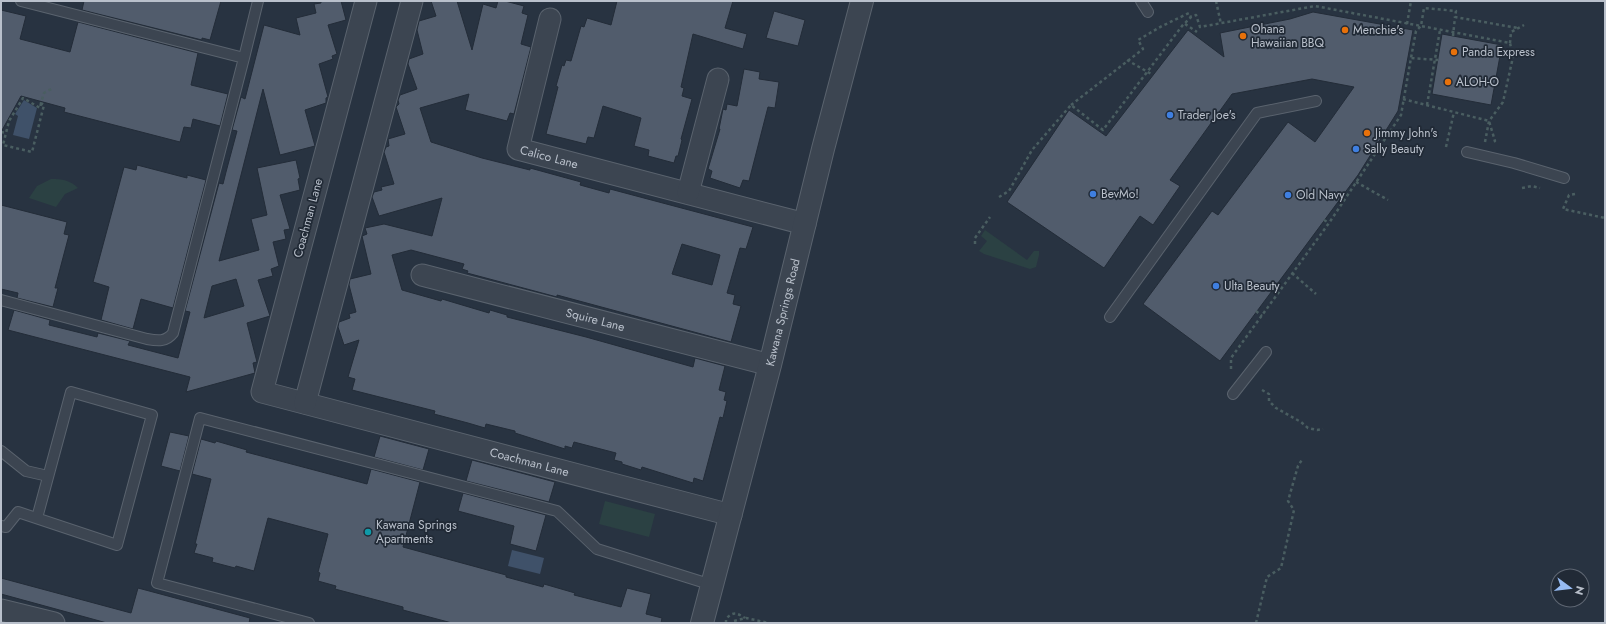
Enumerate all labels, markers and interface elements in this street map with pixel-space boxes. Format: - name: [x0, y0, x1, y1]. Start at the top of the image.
- place label: Ohana Hawaiian BBQ: [1251, 20, 1325, 52]
- place label: Menchie's: [1353, 21, 1403, 39]
- marker: Menchie's: [1340, 25, 1350, 35]
- marker: Ohana Hawaiian BBQ: [1238, 31, 1248, 41]
- place label: Panda Express: [1462, 43, 1535, 61]
- marker: Panda Express: [1449, 47, 1459, 57]
- place label: ALOH-O: [1456, 73, 1499, 91]
- marker: ALOH-O: [1443, 77, 1453, 87]
- place label: Trader Joe's: [1178, 106, 1236, 124]
- marker: Trader Joe's: [1165, 110, 1175, 120]
- place label: Jimmy John's: [1373, 124, 1437, 142]
- marker: Jimmy John's: [1362, 128, 1372, 138]
- place label: Sally Beauty: [1364, 140, 1425, 158]
- street label: Calico Lane: [518, 141, 580, 173]
- marker: Sally Beauty: [1351, 144, 1361, 154]
- street label: Coachman Lane: [289, 176, 327, 260]
- place label: BevMo!: [1101, 185, 1139, 203]
- place label: Old Navy: [1296, 186, 1345, 204]
- marker: BevMo!: [1088, 189, 1098, 199]
- marker: Old Navy: [1283, 190, 1293, 200]
- street label: Kawana Springs Road: [761, 257, 805, 368]
- place label: Ulta Beauty: [1224, 277, 1280, 295]
- marker: Ulta Beauty: [1211, 281, 1221, 291]
- street label: Squire Lane: [564, 304, 627, 336]
- street label: Coachman Lane: [488, 443, 571, 481]
- place label: Kawana Springs Apartments: [376, 516, 457, 548]
- marker: Kawana Springs Apartments: [363, 527, 373, 537]
- north arrow: [1550, 568, 1590, 608]
- text: N: [1571, 584, 1589, 597]

